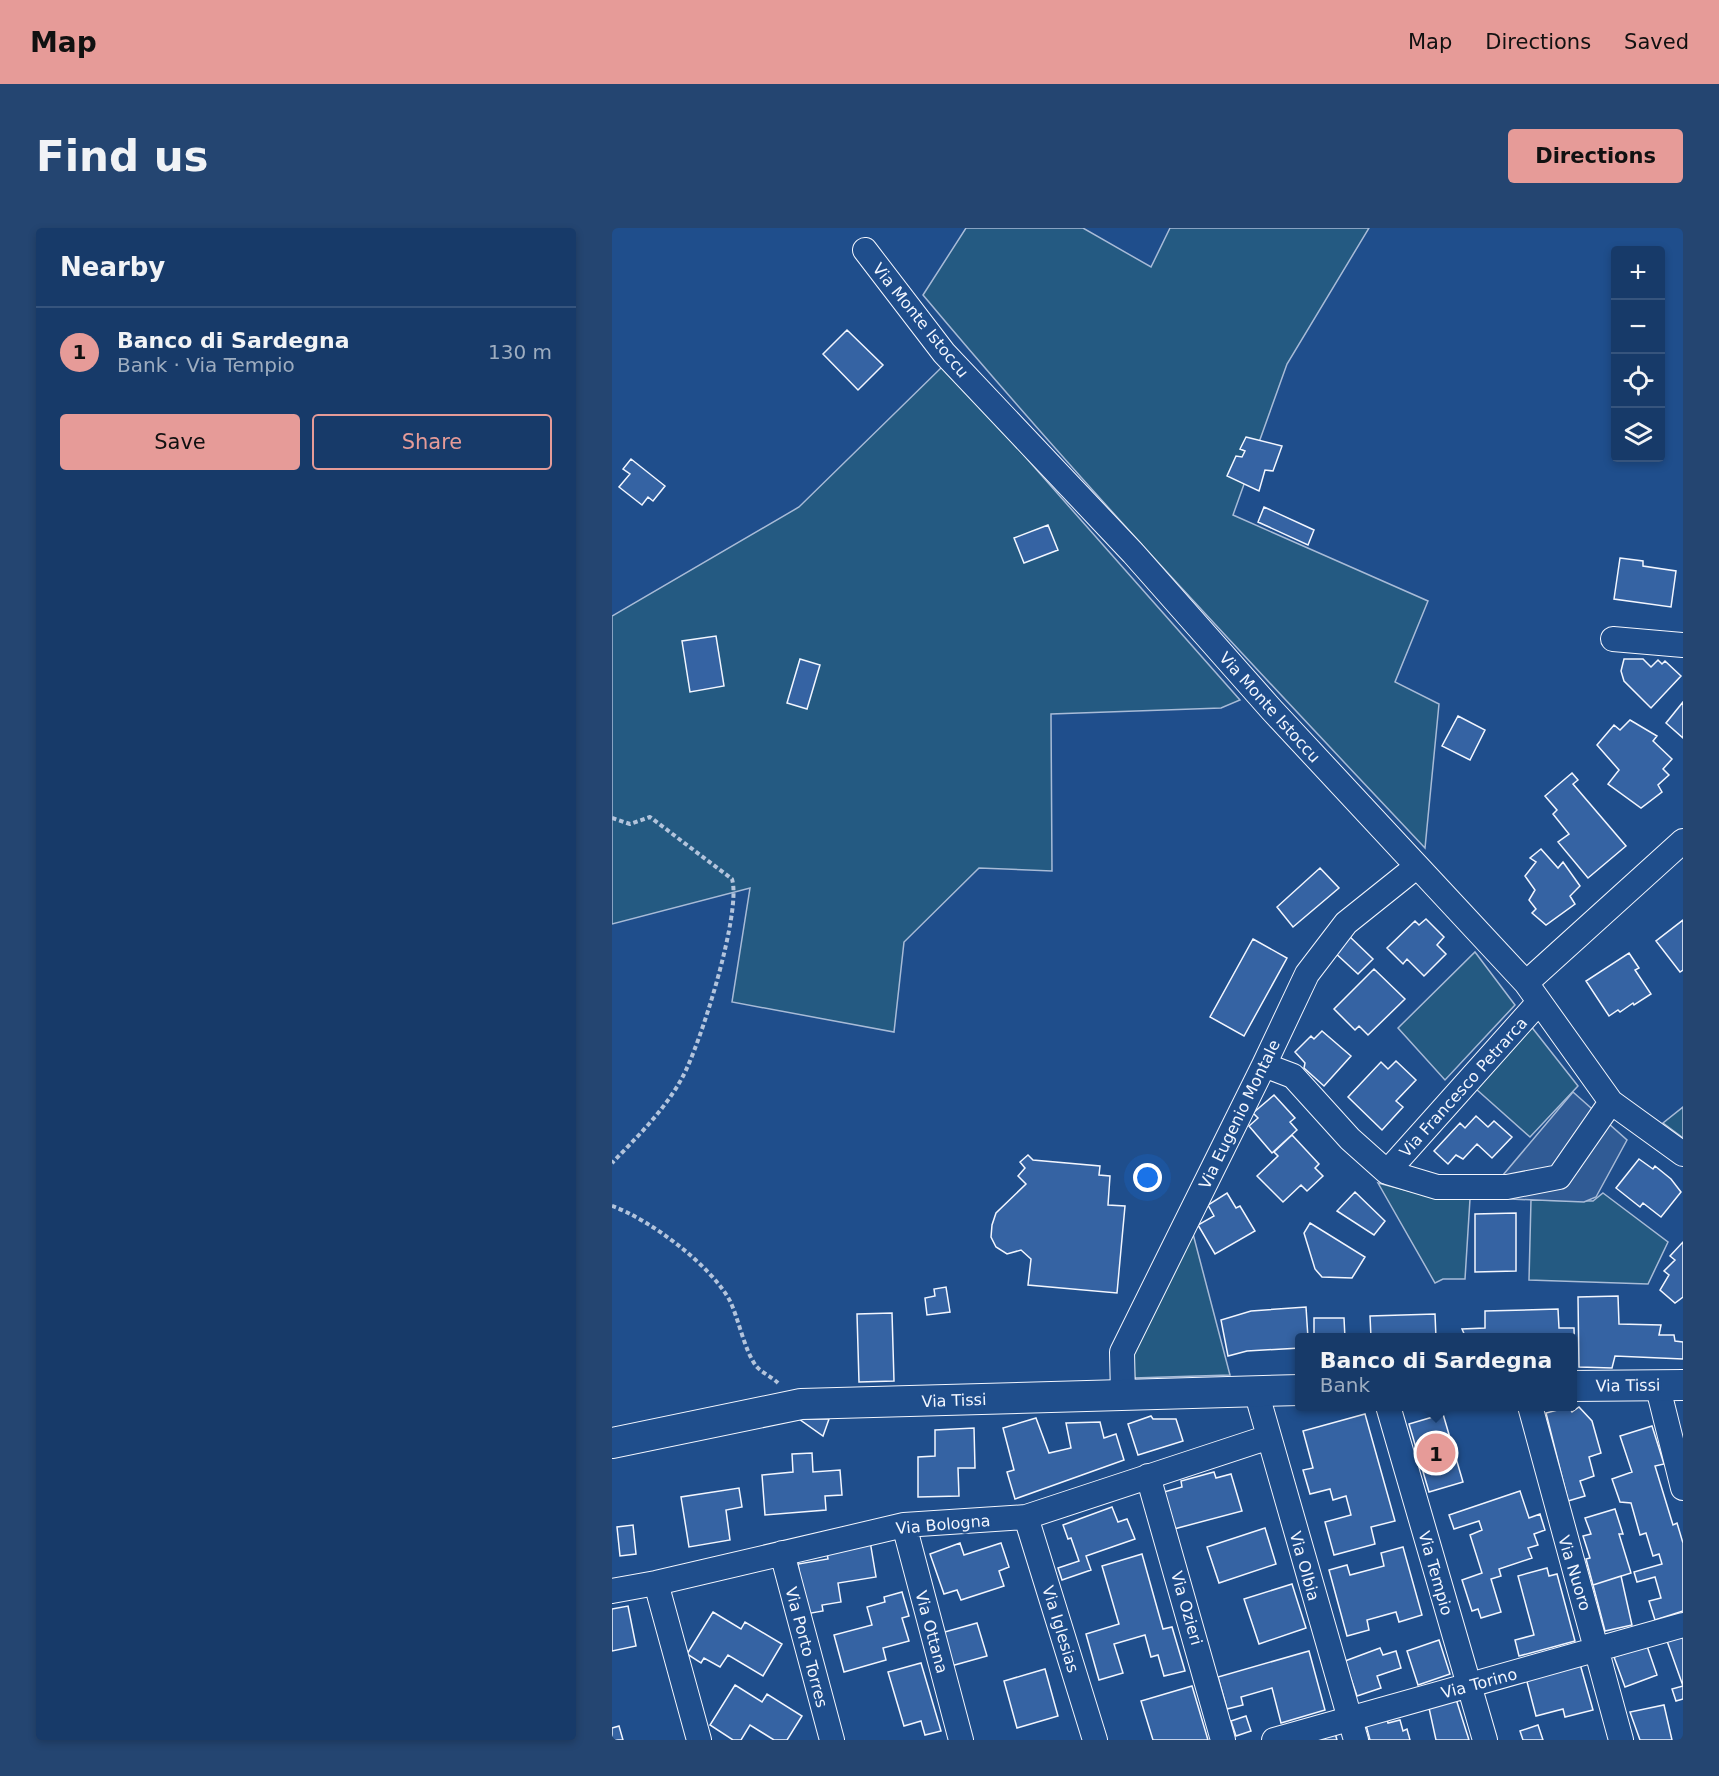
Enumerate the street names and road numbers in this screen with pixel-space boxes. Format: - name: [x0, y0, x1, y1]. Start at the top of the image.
- street label: Via Monte Istoccu: [869, 259, 973, 381]
- street label: Via Monte Istoccu: [1215, 648, 1324, 766]
- street label: Via Francesco Petrarca: [1396, 1014, 1531, 1161]
- street label: Via Eugenio Montale: [1195, 1036, 1284, 1192]
- street label: Via Tissi: [1595, 1375, 1661, 1396]
- street label: Via Tissi: [921, 1390, 987, 1411]
- street label: Via Bologna: [895, 1511, 991, 1538]
- street label: Via Olbia: [1286, 1529, 1323, 1603]
- street label: Via Tempio: [1414, 1529, 1457, 1617]
- street label: Via Nuoro: [1554, 1533, 1595, 1613]
- street label: Via Ozieri: [1167, 1569, 1206, 1647]
- street label: Via Iglesias: [1038, 1583, 1083, 1675]
- street label: Via Porto Torres: [781, 1585, 832, 1710]
- street label: Via Ottana: [911, 1589, 952, 1676]
- street label: Via Torino: [1439, 1664, 1519, 1703]

